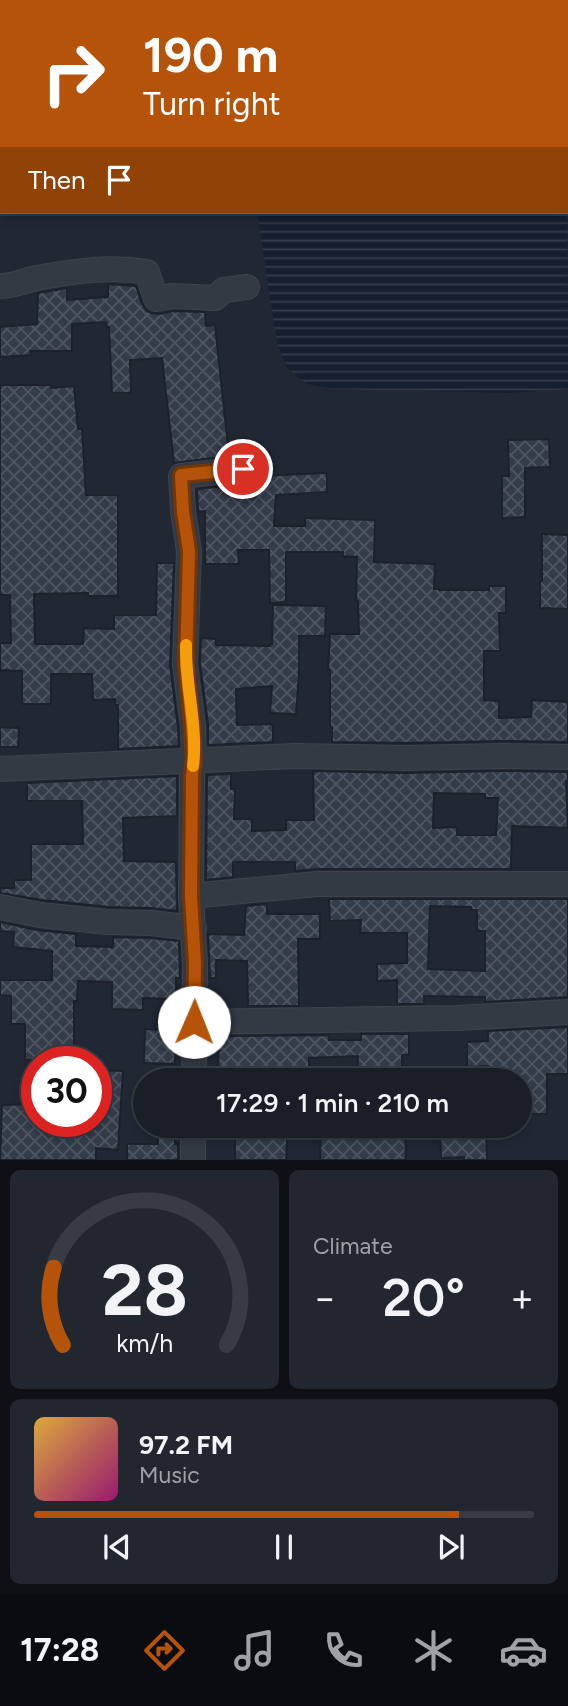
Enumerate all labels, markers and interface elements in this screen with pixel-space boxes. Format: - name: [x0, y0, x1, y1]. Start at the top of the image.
- text: 190 m: [143, 25, 278, 84]
- icon: right: [28, 28, 119, 119]
- text: Turn right: [143, 85, 281, 123]
- icon: arrive: [100, 161, 138, 199]
- text: Then: [28, 164, 86, 196]
- pin: [213, 439, 273, 499]
- icon: arrive: [224, 450, 262, 488]
- position arrow: [157, 985, 231, 1059]
- speed limit sign: 30: [21, 1046, 112, 1137]
- text: 17:29 · 1 min · 210 m: [216, 1087, 449, 1119]
- text: Climate: [313, 1232, 392, 1260]
- text: 28: [101, 1247, 188, 1334]
- text: 20°: [382, 1267, 465, 1329]
- text: −: [313, 1275, 337, 1321]
- text: +: [510, 1275, 534, 1321]
- text: km/h: [116, 1328, 173, 1358]
- text: 97.2 FM: [139, 1429, 233, 1461]
- text: Music: [139, 1461, 200, 1489]
- icon: previous: [98, 1528, 136, 1566]
- icon: pause: [265, 1528, 303, 1566]
- icon: next: [432, 1528, 470, 1566]
- icon: directions: [140, 1626, 189, 1675]
- icon: music: [230, 1626, 279, 1675]
- icon: phone: [319, 1626, 368, 1675]
- icon: climate: [409, 1626, 458, 1675]
- icon: car: [499, 1626, 548, 1675]
- text: 17:28: [20, 1631, 99, 1669]

